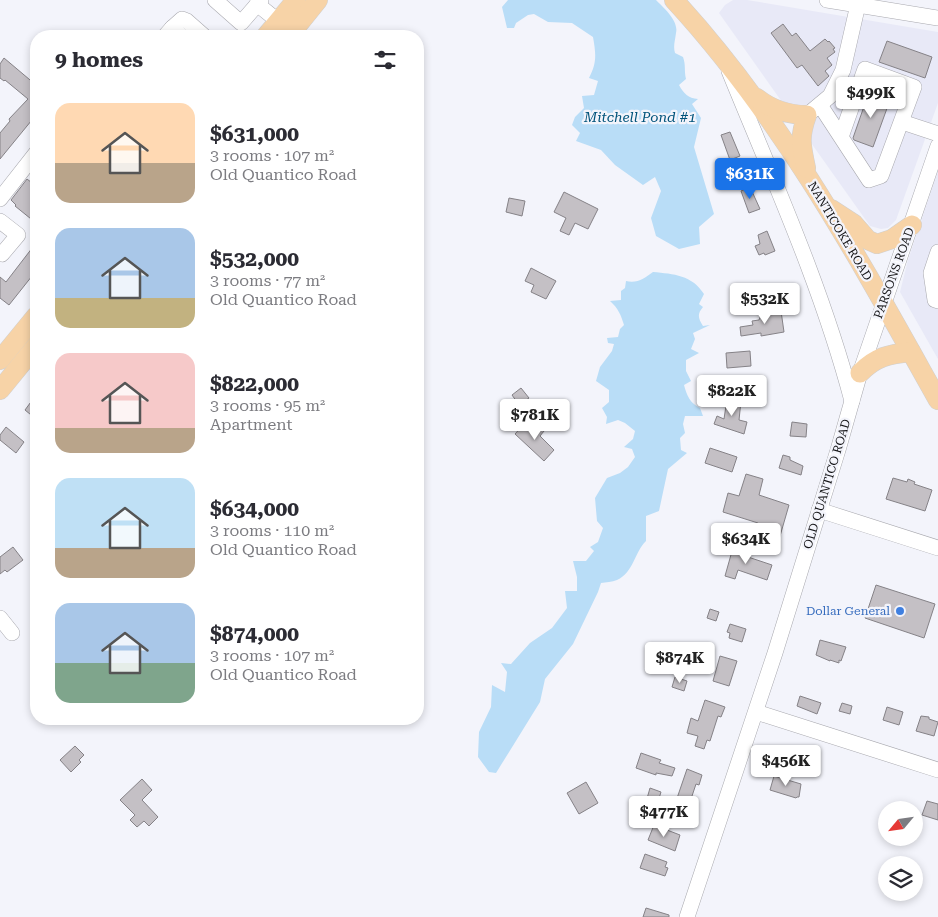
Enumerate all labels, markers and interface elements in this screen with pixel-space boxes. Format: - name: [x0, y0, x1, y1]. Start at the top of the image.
- icon: filters: [371, 46, 399, 74]
- text: 9 homes: [55, 48, 143, 72]
- pin: $499K: [836, 76, 906, 119]
- text: $499K: [847, 83, 895, 102]
- water label: Mitchell Pond #1: [583, 109, 696, 125]
- text: $631,000: [210, 122, 299, 146]
- icon: home: [95, 123, 155, 183]
- text: 3 rooms · 107 m²: [210, 146, 334, 165]
- pin: $631K: [715, 158, 785, 200]
- text: $631K: [726, 164, 774, 183]
- text: Old Quantico Road: [210, 165, 357, 184]
- street label: NANTICOKE ROAD: [805, 179, 875, 283]
- street label: PARSONS ROAD: [871, 225, 917, 321]
- text: $532,000: [210, 247, 299, 271]
- icon: home: [95, 248, 155, 308]
- text: 3 rooms · 77 m²: [210, 271, 325, 290]
- pin: $532K: [730, 282, 800, 325]
- text: $532K: [741, 289, 789, 308]
- text: Old Quantico Road: [210, 290, 357, 309]
- text: $822,000: [210, 372, 299, 396]
- icon: home: [95, 373, 155, 433]
- pin: $822K: [697, 374, 767, 417]
- text: $822K: [708, 381, 756, 400]
- text: 3 rooms · 95 m²: [210, 396, 325, 415]
- pin: $781K: [500, 398, 570, 441]
- text: $781K: [511, 405, 559, 424]
- text: Apartment: [210, 415, 293, 434]
- street label: OLD QUANTICO ROAD: [801, 417, 853, 551]
- text: $634,000: [210, 497, 299, 521]
- icon: home: [95, 498, 155, 558]
- text: 3 rooms · 110 m²: [210, 521, 334, 540]
- pin: $634K: [711, 522, 781, 565]
- text: $634K: [722, 529, 770, 548]
- text: Old Quantico Road: [210, 540, 357, 559]
- place label: Dollar General: [806, 604, 890, 618]
- marker: Dollar General: [894, 605, 906, 617]
- text: $874,000: [210, 622, 299, 646]
- icon: home: [95, 623, 155, 683]
- pin: $874K: [645, 642, 715, 684]
- text: 3 rooms · 107 m²: [210, 646, 334, 665]
- text: $874K: [656, 648, 704, 667]
- text: Old Quantico Road: [210, 665, 357, 684]
- pin: $456K: [751, 744, 821, 787]
- text: $456K: [762, 751, 810, 770]
- pin: $477K: [629, 796, 699, 838]
- north arrow: [878, 801, 922, 846]
- map controls: [878, 801, 923, 901]
- text: $477K: [640, 802, 688, 821]
- button: layers: [878, 856, 923, 901]

